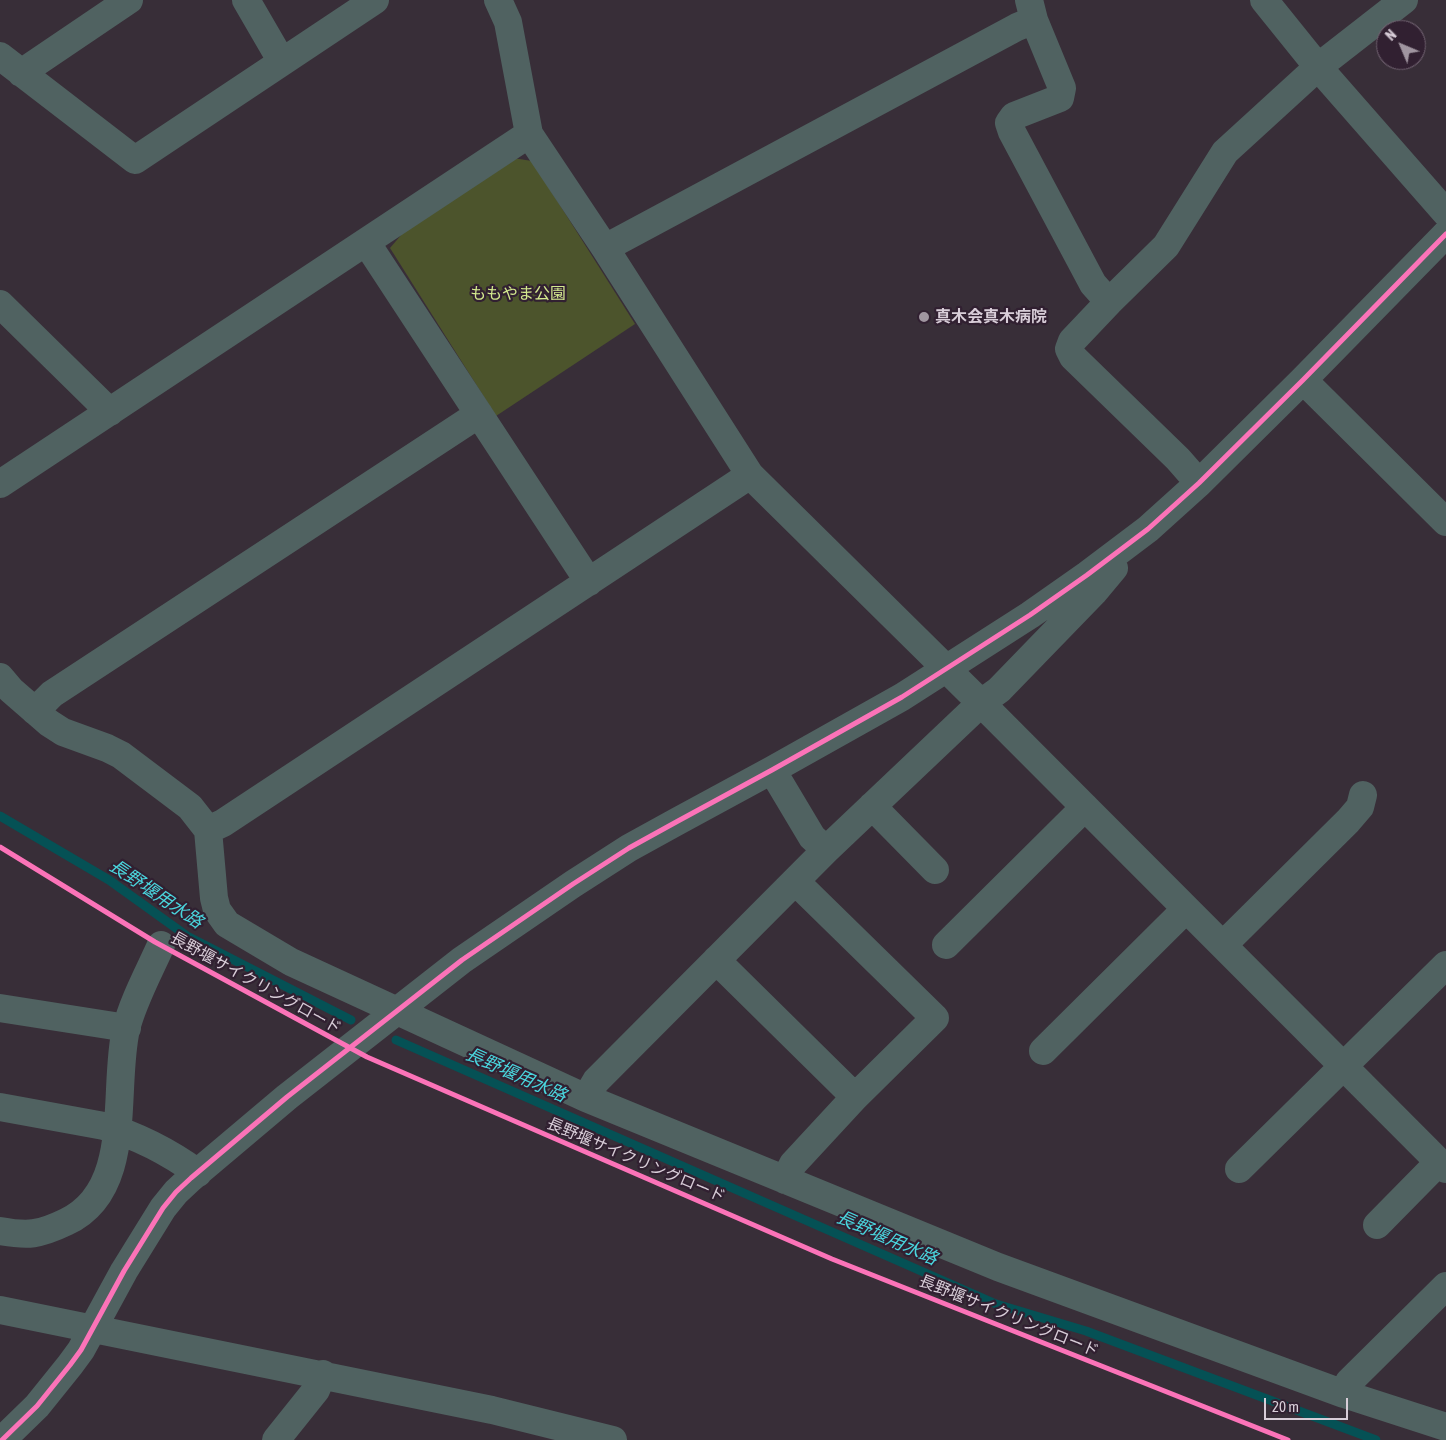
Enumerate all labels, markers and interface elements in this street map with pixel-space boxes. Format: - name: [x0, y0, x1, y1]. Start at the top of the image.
- north arrow: [1376, 20, 1426, 70]
- text: N: [1383, 27, 1400, 44]
- park label: ももやま公園: [470, 284, 566, 304]
- place label: 真木会真木病院: [935, 307, 1047, 327]
- marker: 真木会真木病院: [917, 310, 931, 324]
- water label: 長野堰用水路: [105, 855, 207, 933]
- street label: 長野堰サイクリングロード: [167, 928, 345, 1038]
- water label: 長野堰用水路: [462, 1043, 570, 1107]
- street label: 長野堰サイクリングロード: [544, 1114, 728, 1206]
- water label: 長野堰用水路: [833, 1206, 941, 1270]
- street label: 長野堰サイクリングロード: [916, 1271, 1102, 1361]
- scale bar: [1266, 1388, 1350, 1420]
- text: 20 m: [1272, 1398, 1299, 1415]

